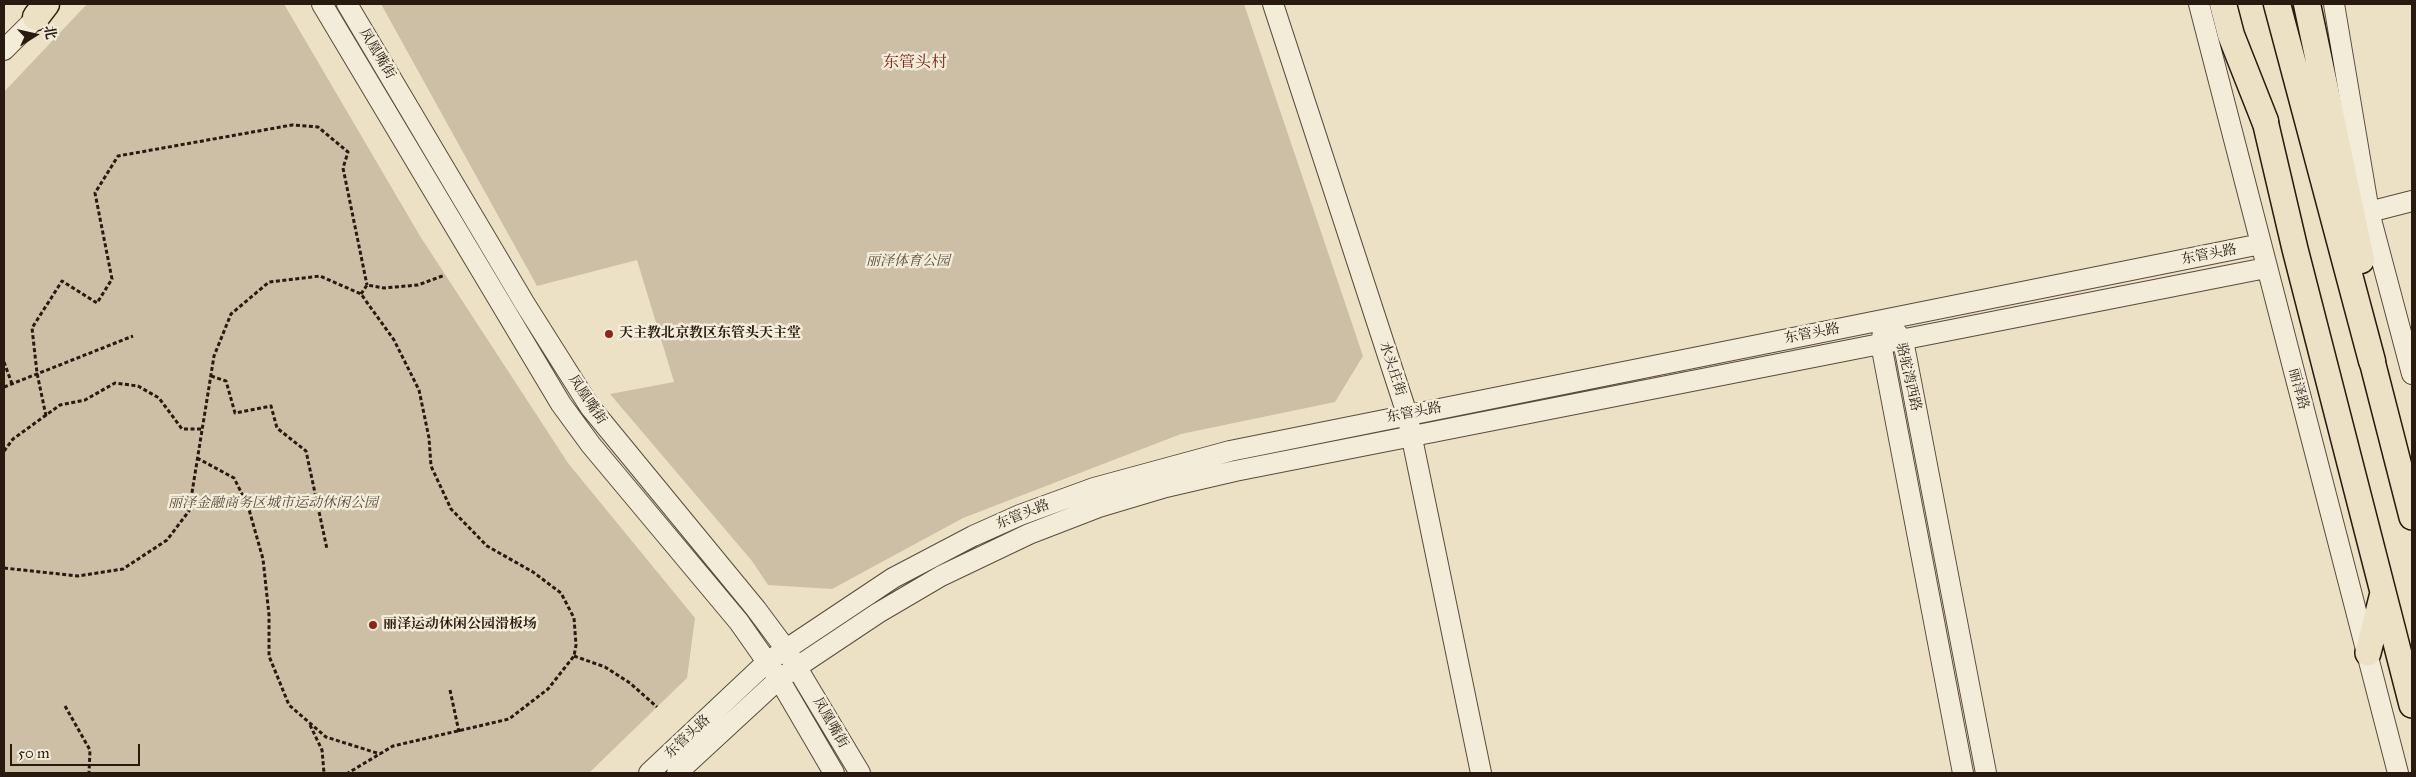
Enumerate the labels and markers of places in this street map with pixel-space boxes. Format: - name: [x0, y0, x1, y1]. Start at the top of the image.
- place label: 天主教北京教区东管头天主堂: [619, 326, 801, 342]
- marker: 天主教北京教区东管头天主堂: [603, 328, 615, 340]
- place label: 丽泽运动休闲公园滑板场: [383, 617, 537, 633]
- marker: 丽泽运动休闲公园滑板场: [367, 619, 379, 631]

